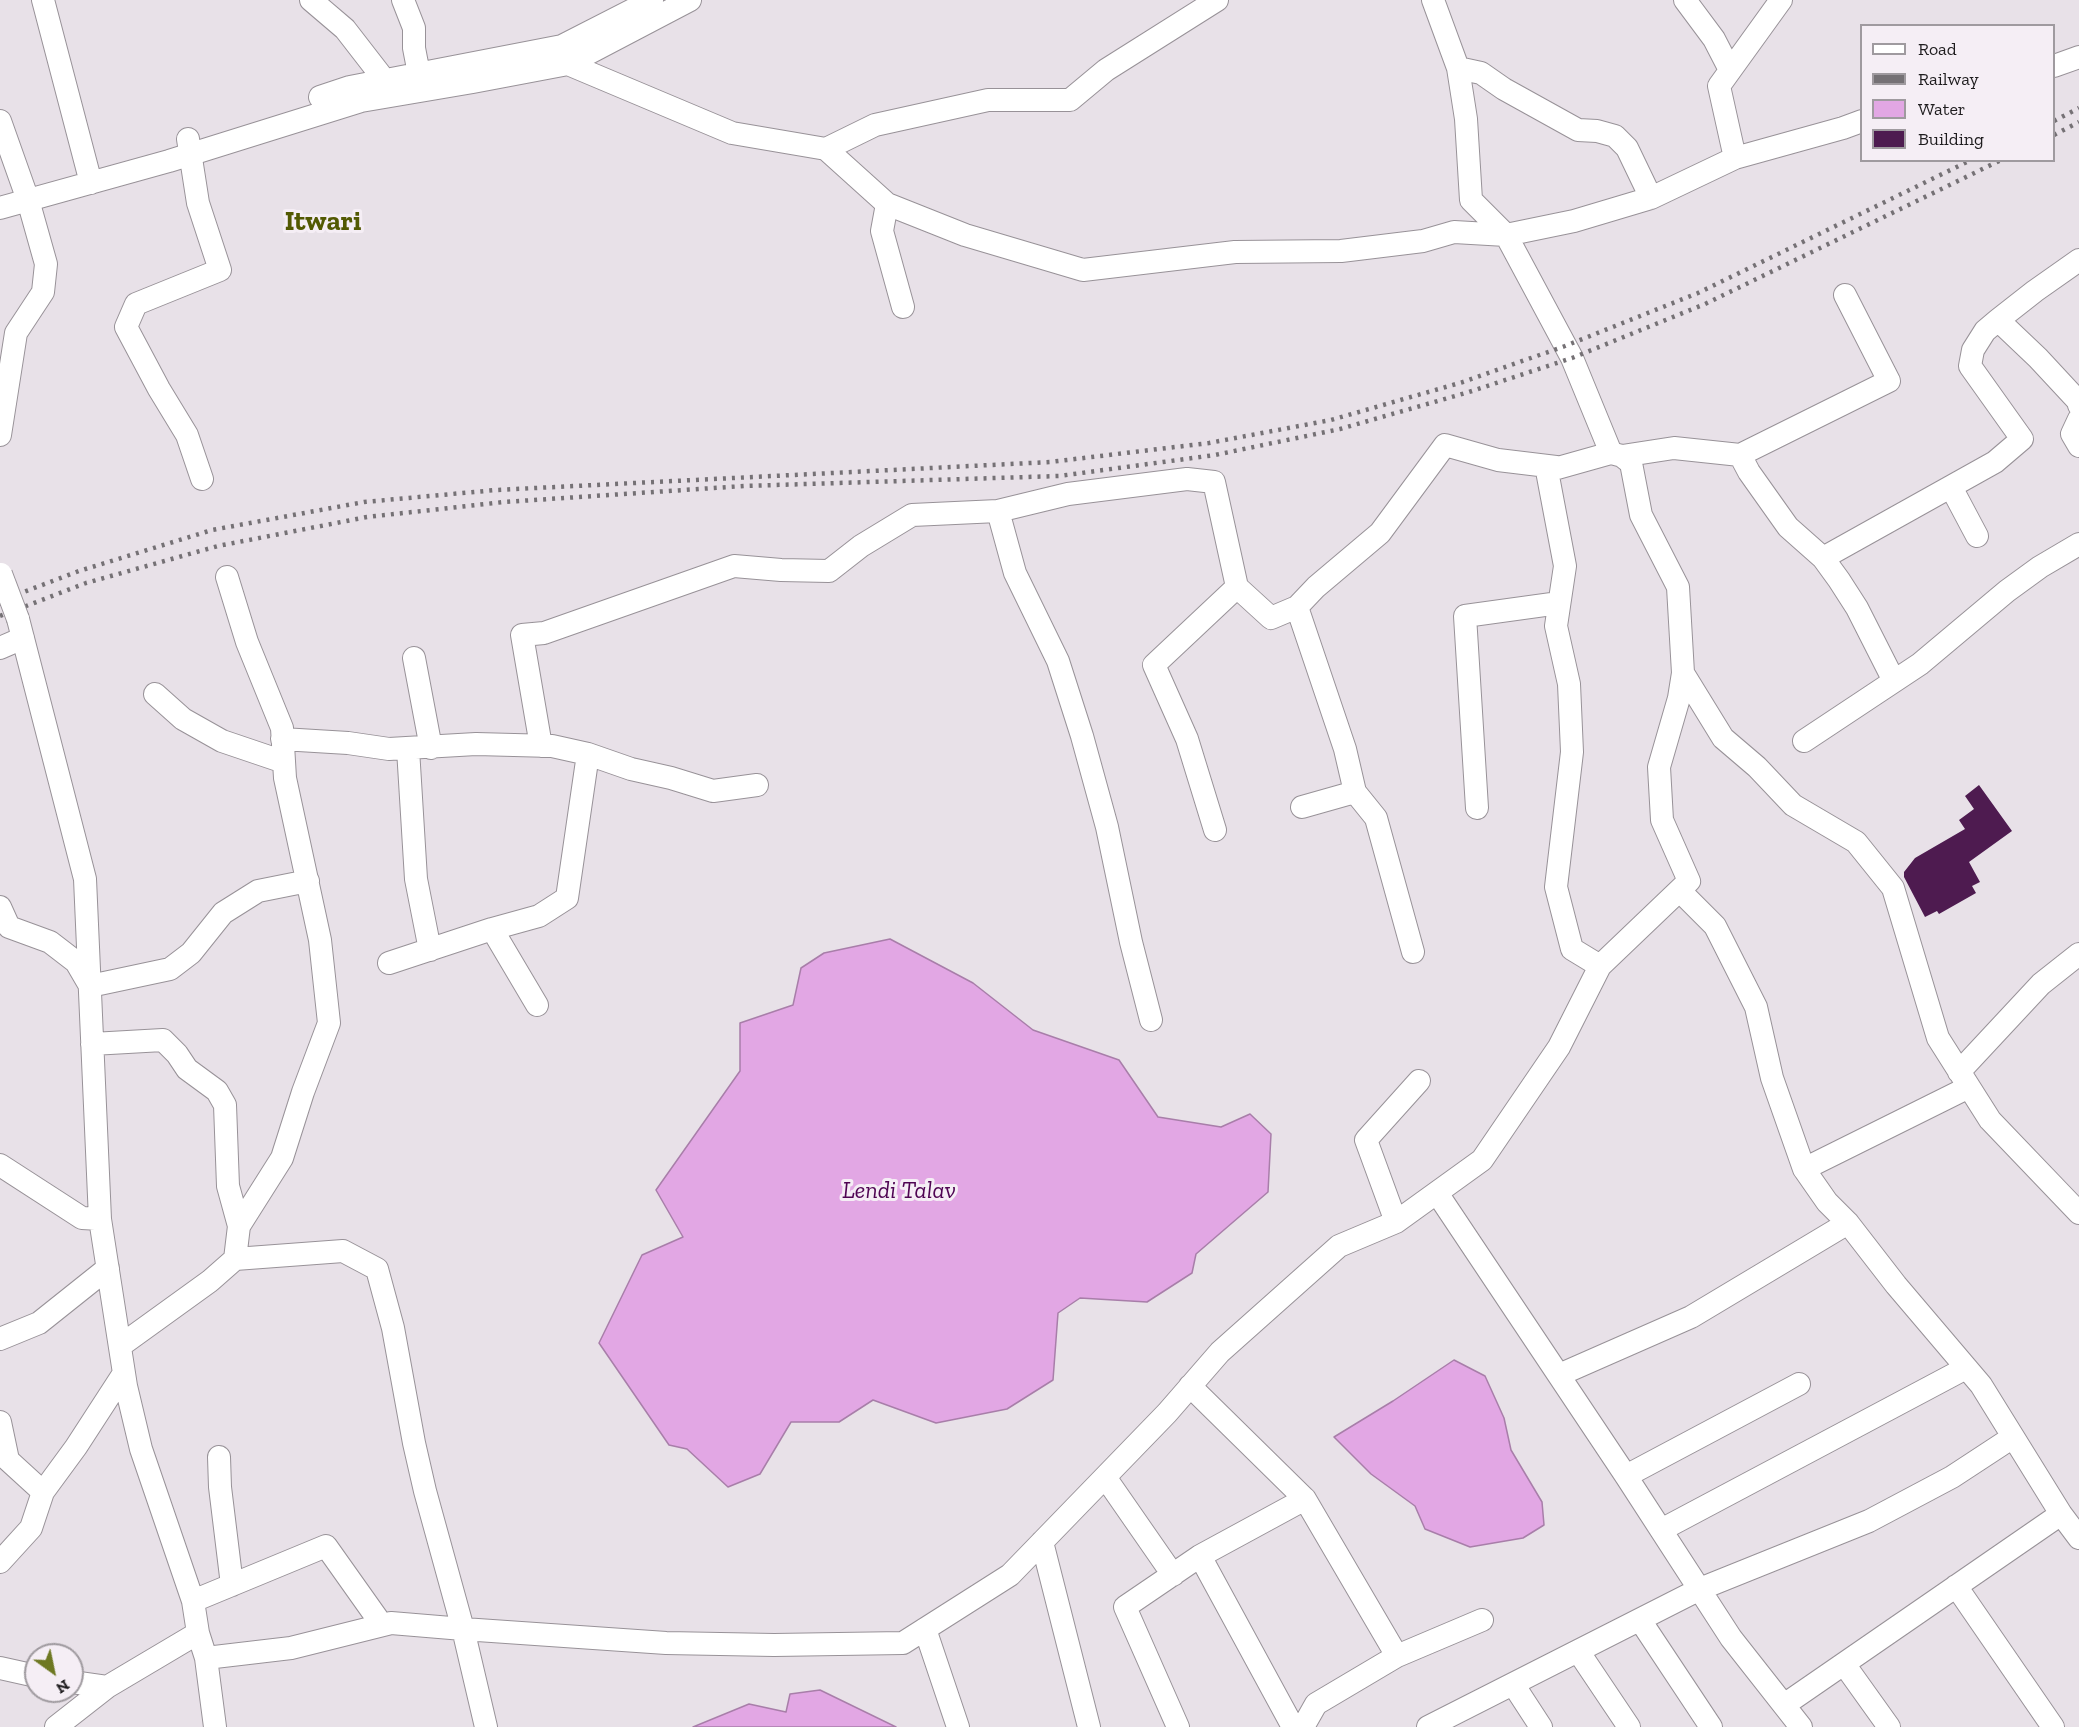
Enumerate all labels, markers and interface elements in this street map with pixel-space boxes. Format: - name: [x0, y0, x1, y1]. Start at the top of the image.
- legend: [1860, 24, 2055, 162]
- text: Road: [1918, 38, 1957, 60]
- text: Railway: [1918, 68, 1979, 90]
- text: Water: [1918, 98, 1965, 120]
- text: Building: [1918, 128, 1984, 150]
- district label: Itwari: [285, 205, 361, 239]
- water label: Lendi Talav: [842, 1177, 956, 1205]
- north arrow: [24, 1643, 84, 1703]
- text: N: [53, 1676, 73, 1698]

